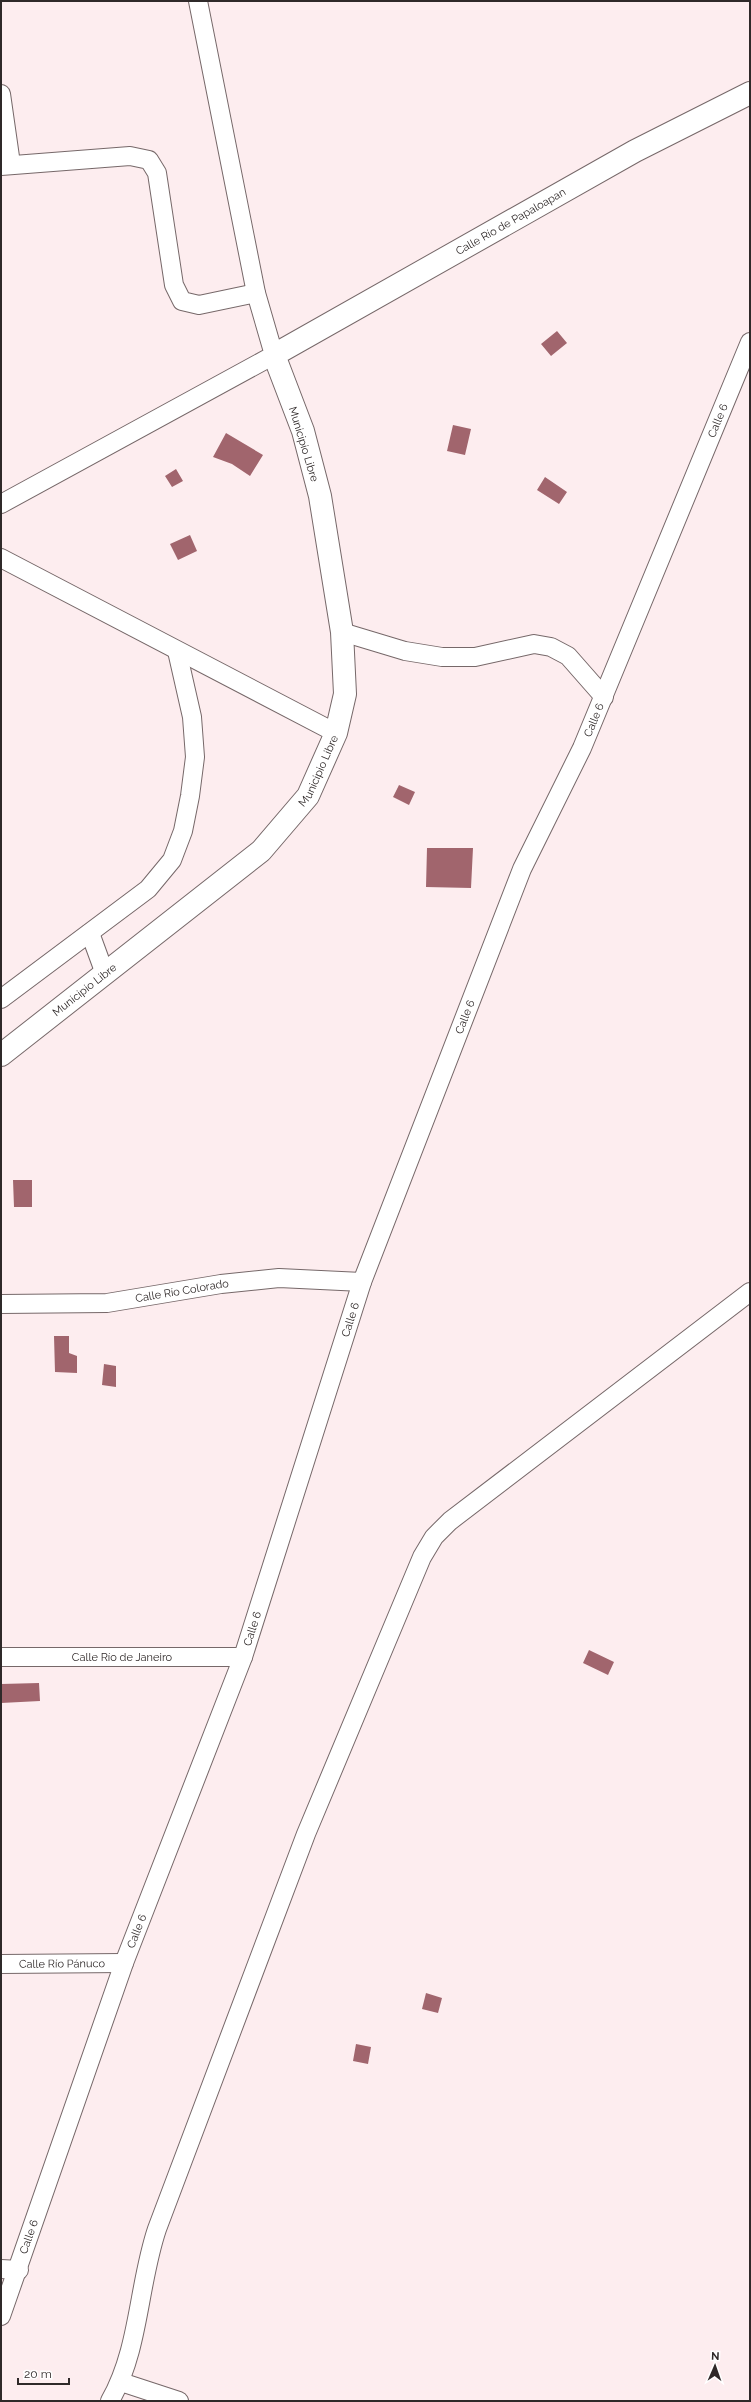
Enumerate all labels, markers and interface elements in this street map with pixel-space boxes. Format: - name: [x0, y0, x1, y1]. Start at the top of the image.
- street label: Calle Río de Papaloapan: [454, 185, 568, 258]
- street label: Calle 6: [705, 401, 731, 440]
- street label: Municipio Libre: [286, 405, 321, 484]
- street label: Calle 6: [581, 701, 607, 739]
- street label: Municipio Libre: [296, 733, 341, 809]
- street label: Municipio Libre: [50, 960, 120, 1019]
- street label: Calle 6: [453, 998, 478, 1036]
- street label: Calle Río Colorado: [134, 1277, 230, 1305]
- street label: Calle 6: [339, 1301, 362, 1339]
- street label: Calle 6: [241, 1609, 264, 1648]
- street label: Calle Río de Janeiro: [72, 1651, 173, 1664]
- street label: Calle 6: [124, 1912, 149, 1950]
- street label: Calle Río Pánuco: [19, 1957, 106, 1971]
- street label: Calle 6: [17, 2218, 41, 2256]
- north arrow: [695, 2346, 735, 2386]
- text: N: [711, 2350, 720, 2363]
- scale bar: [18, 2360, 69, 2386]
- text: 20 m: [24, 2367, 52, 2381]

